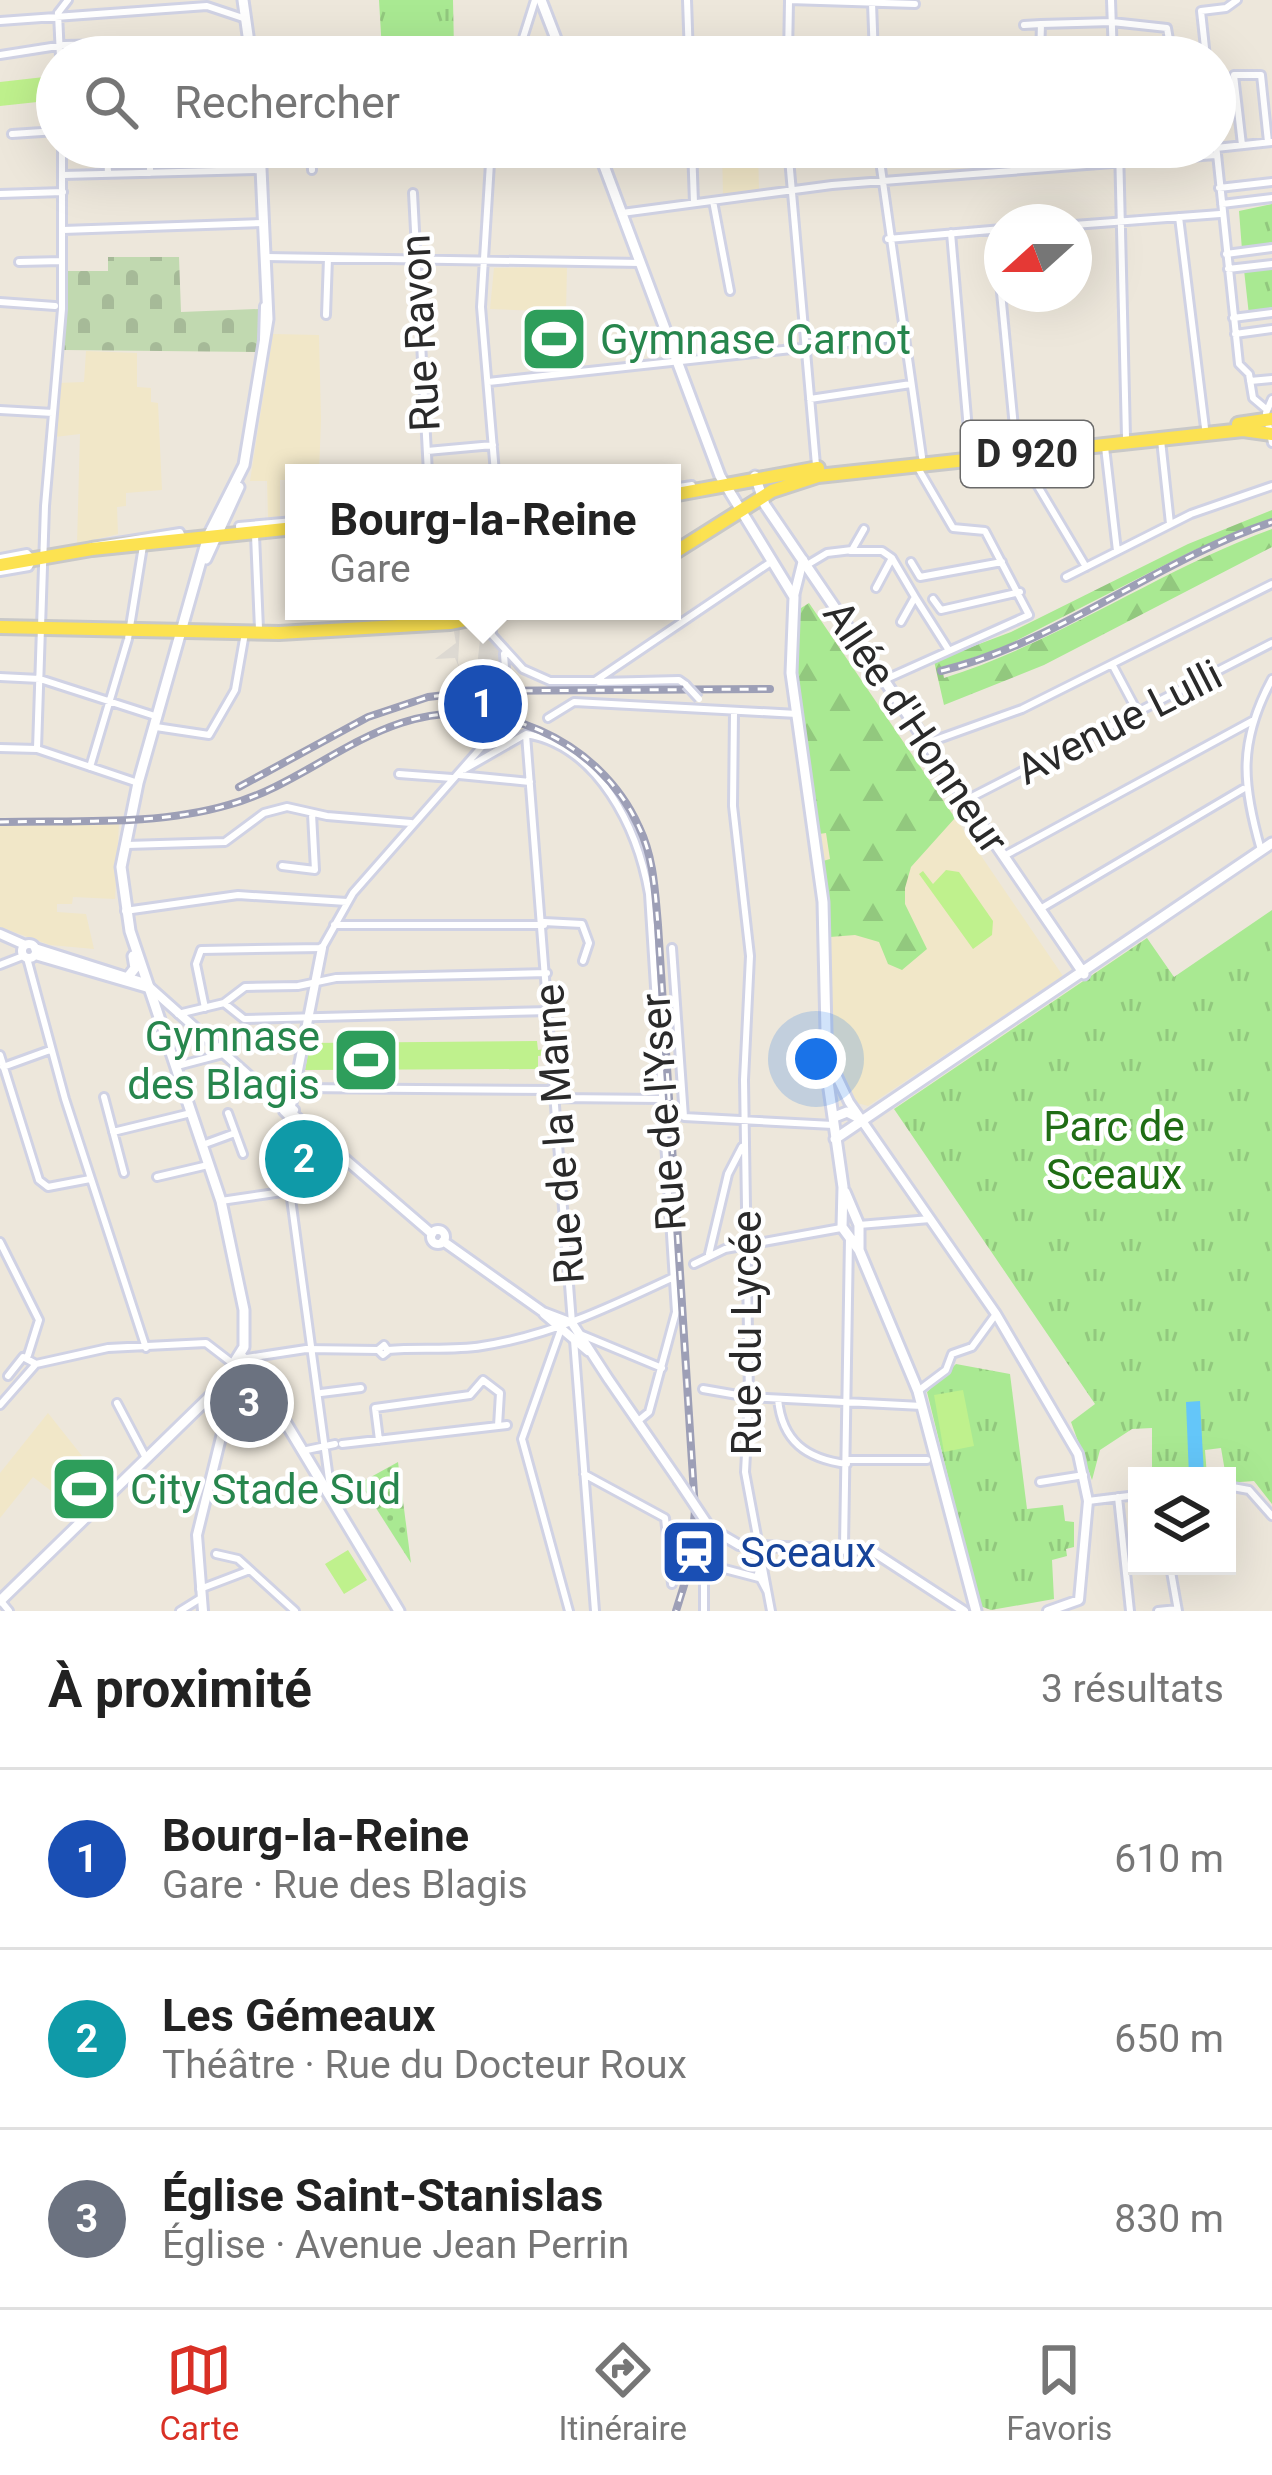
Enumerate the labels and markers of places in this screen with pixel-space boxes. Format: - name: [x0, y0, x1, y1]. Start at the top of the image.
- sports icon: Gymnase Carnot: [519, 304, 589, 374]
- place label: Gymnase Carnot: [600, 315, 911, 364]
- pin: 1: [444, 659, 522, 749]
- place label: Gymnase des Blagis: [127, 1012, 320, 1109]
- sports icon: Gymnase des Blagis: [331, 1025, 401, 1095]
- pin: 2: [265, 1114, 343, 1204]
- pin: 3: [210, 1358, 288, 1448]
- sports icon: City Stade Sud: [49, 1454, 119, 1524]
- place label: City Stade Sud: [130, 1465, 401, 1514]
- station icon: Sceaux: [659, 1517, 729, 1587]
- place label: Sceaux: [740, 1528, 876, 1577]

